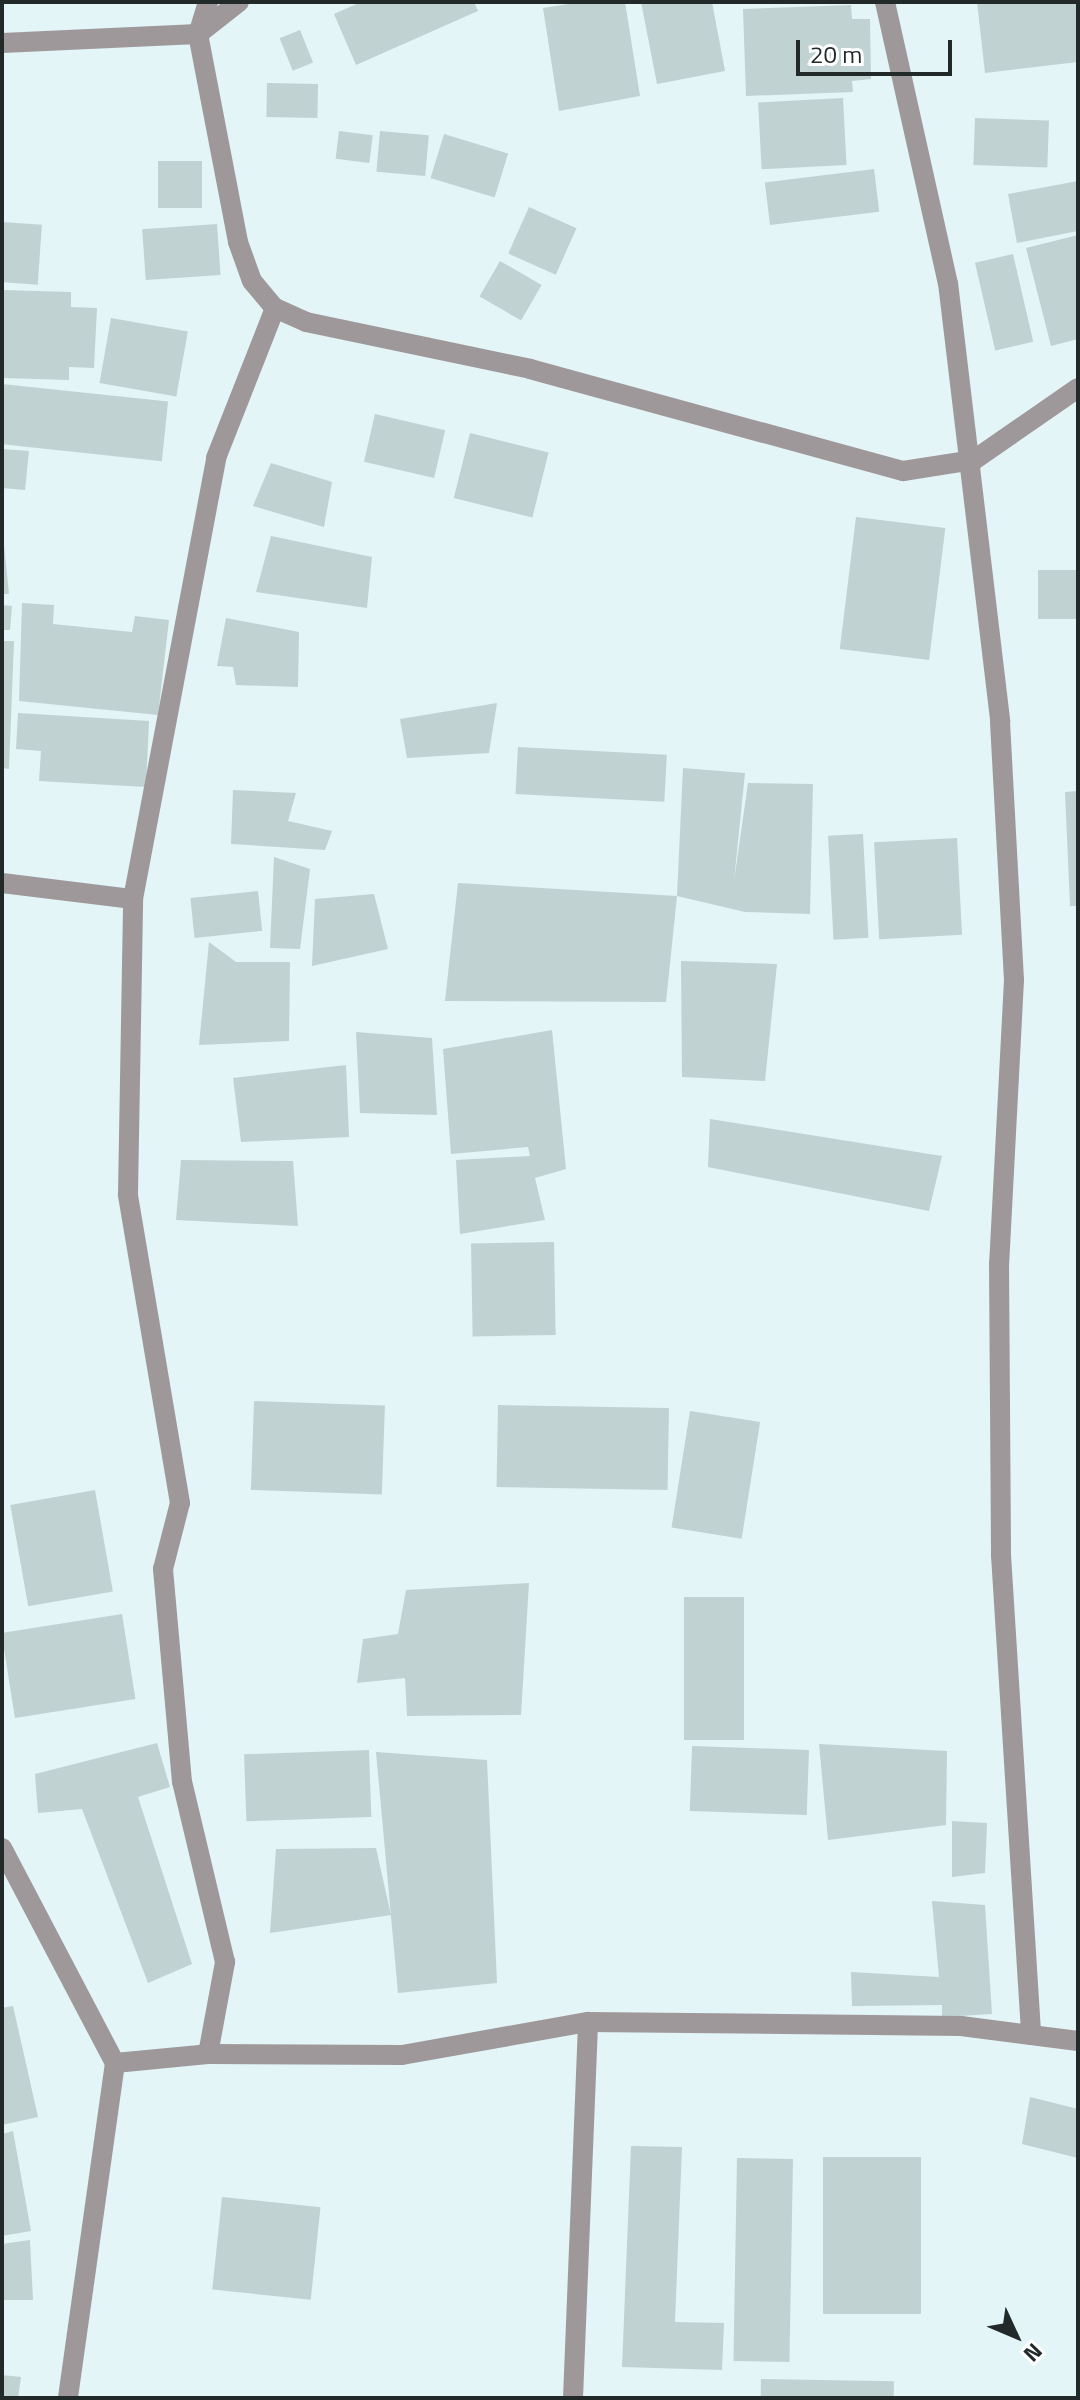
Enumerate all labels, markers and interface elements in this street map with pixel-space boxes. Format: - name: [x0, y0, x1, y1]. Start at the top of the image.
- scale bar: [800, 24, 956, 74]
- text: 20 m: [810, 36, 862, 72]
- north arrow: [976, 2296, 1056, 2376]
- text: N: [1016, 2335, 1051, 2370]

